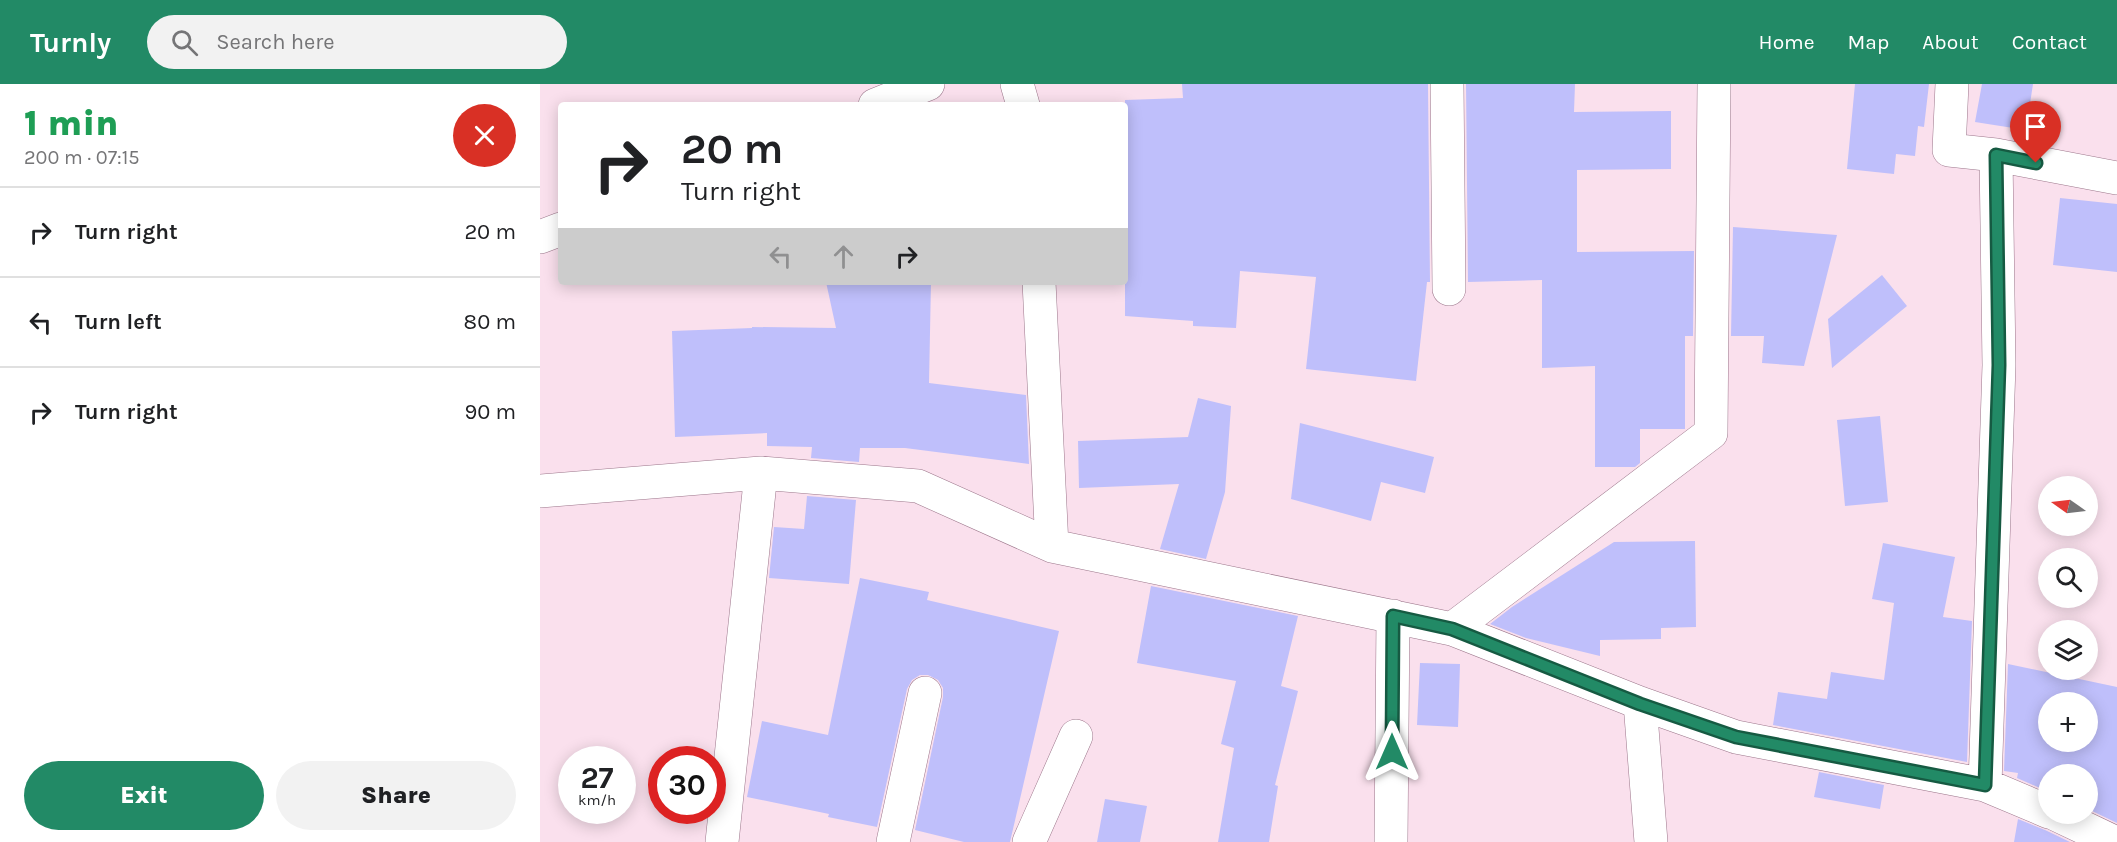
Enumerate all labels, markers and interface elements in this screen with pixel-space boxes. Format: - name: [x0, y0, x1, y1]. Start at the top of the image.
- search box: [147, 15, 567, 69]
- text: Turnly: [30, 26, 111, 59]
- icon: search: [168, 26, 201, 59]
- text: Search here: [216, 29, 335, 55]
- text: Home: [1759, 30, 1815, 54]
- text: Map: [1848, 30, 1889, 54]
- text: About: [1922, 30, 1979, 54]
- text: Contact: [2012, 30, 2087, 54]
- pin: [2010, 101, 2061, 163]
- text: 1 min: [24, 102, 118, 144]
- button: close: [453, 104, 516, 167]
- icon: arrive: [2019, 110, 2052, 143]
- text: 20 m: [681, 124, 783, 174]
- icon: right: [582, 126, 660, 204]
- text: 200 m · 07:15: [24, 146, 140, 169]
- text: Turn right: [681, 175, 801, 207]
- icon: right: [24, 216, 57, 249]
- text: Turn right: [75, 219, 178, 245]
- text: 20 m: [464, 219, 516, 245]
- icon: left: [764, 240, 797, 273]
- icon: ahead: [827, 240, 860, 273]
- icon: right: [890, 240, 923, 273]
- icon: left: [24, 306, 57, 339]
- text: Turn left: [75, 309, 162, 335]
- text: 80 m: [464, 309, 516, 335]
- icon: right: [24, 396, 57, 429]
- text: Turn right: [75, 399, 178, 425]
- text: 90 m: [464, 399, 516, 425]
- north arrow: [2038, 476, 2098, 536]
- map controls: [2038, 476, 2098, 824]
- button: search: [2038, 548, 2098, 608]
- button: layers: [2038, 620, 2098, 680]
- button: +: [2038, 692, 2098, 752]
- position arrow: [1360, 720, 1424, 784]
- speed limit sign: 30: [648, 746, 726, 824]
- text: 27: [580, 760, 614, 796]
- button: Exit: [24, 761, 264, 830]
- button: Share: [276, 761, 516, 830]
- button: −: [2038, 764, 2098, 824]
- text: km/h: [578, 791, 616, 809]

